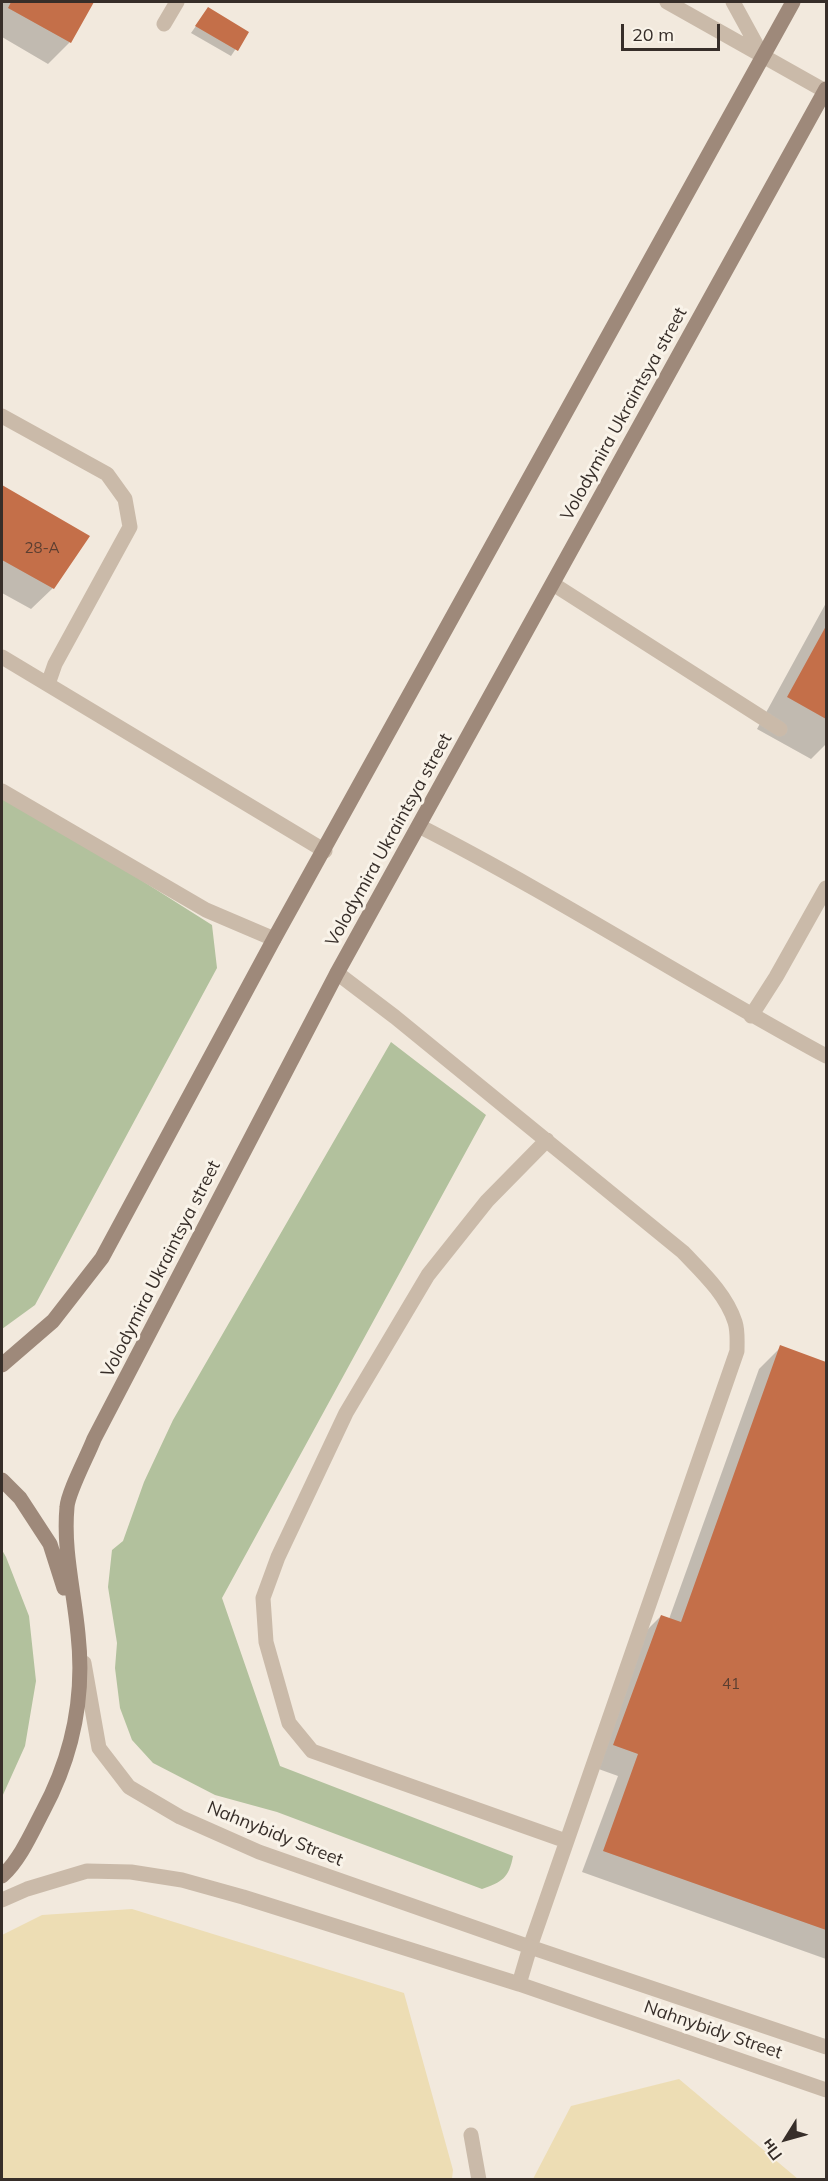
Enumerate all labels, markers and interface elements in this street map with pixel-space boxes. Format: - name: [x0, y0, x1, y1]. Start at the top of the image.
- scale bar: [624, 12, 723, 50]
- text: 20 m: [632, 23, 674, 46]
- street label: Volodymira Ukraintsya street: [556, 304, 692, 524]
- house number: 28-А: [24, 539, 60, 557]
- street label: Volodymira Ukraintsya street: [321, 730, 457, 950]
- street label: Volodymira Ukraintsya street: [97, 1157, 225, 1381]
- house number: 41: [722, 1675, 740, 1693]
- street label: Nahnybidy Street: [204, 1797, 346, 1871]
- street label: Nahnybidy Street: [641, 1996, 785, 2064]
- north arrow: [756, 2109, 816, 2169]
- text: Пн: [757, 2135, 786, 2165]

